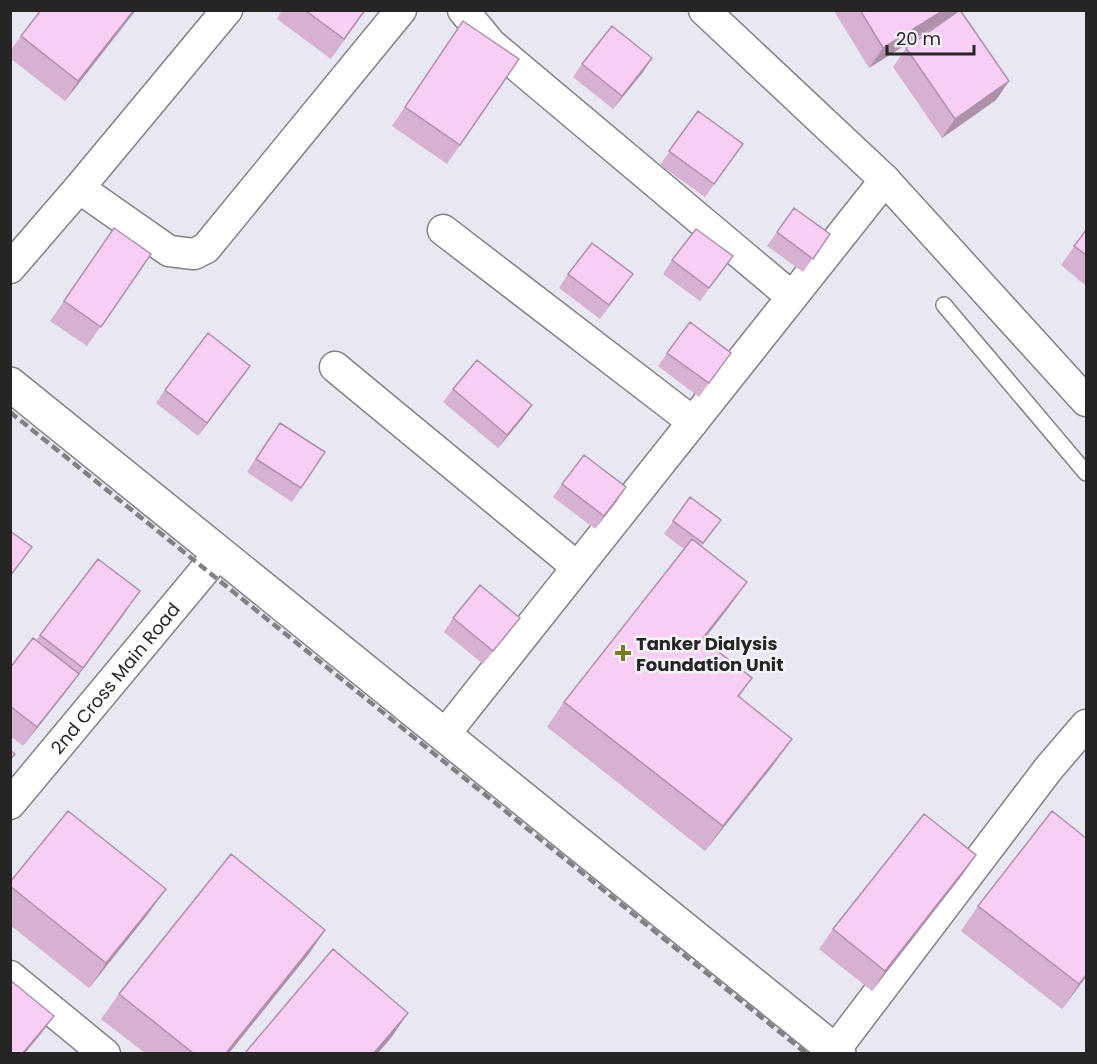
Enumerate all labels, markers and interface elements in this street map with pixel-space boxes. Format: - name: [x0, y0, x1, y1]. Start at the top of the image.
- scale bar: [887, 18, 974, 56]
- text: 20 m: [896, 26, 941, 51]
- street label: 2nd Cross Main Road: [45, 597, 185, 759]
- place label: Tanker Dialysis Foundation Unit: [636, 631, 784, 677]
- marker: Tanker Dialysis Foundation Unit: [614, 644, 632, 662]

